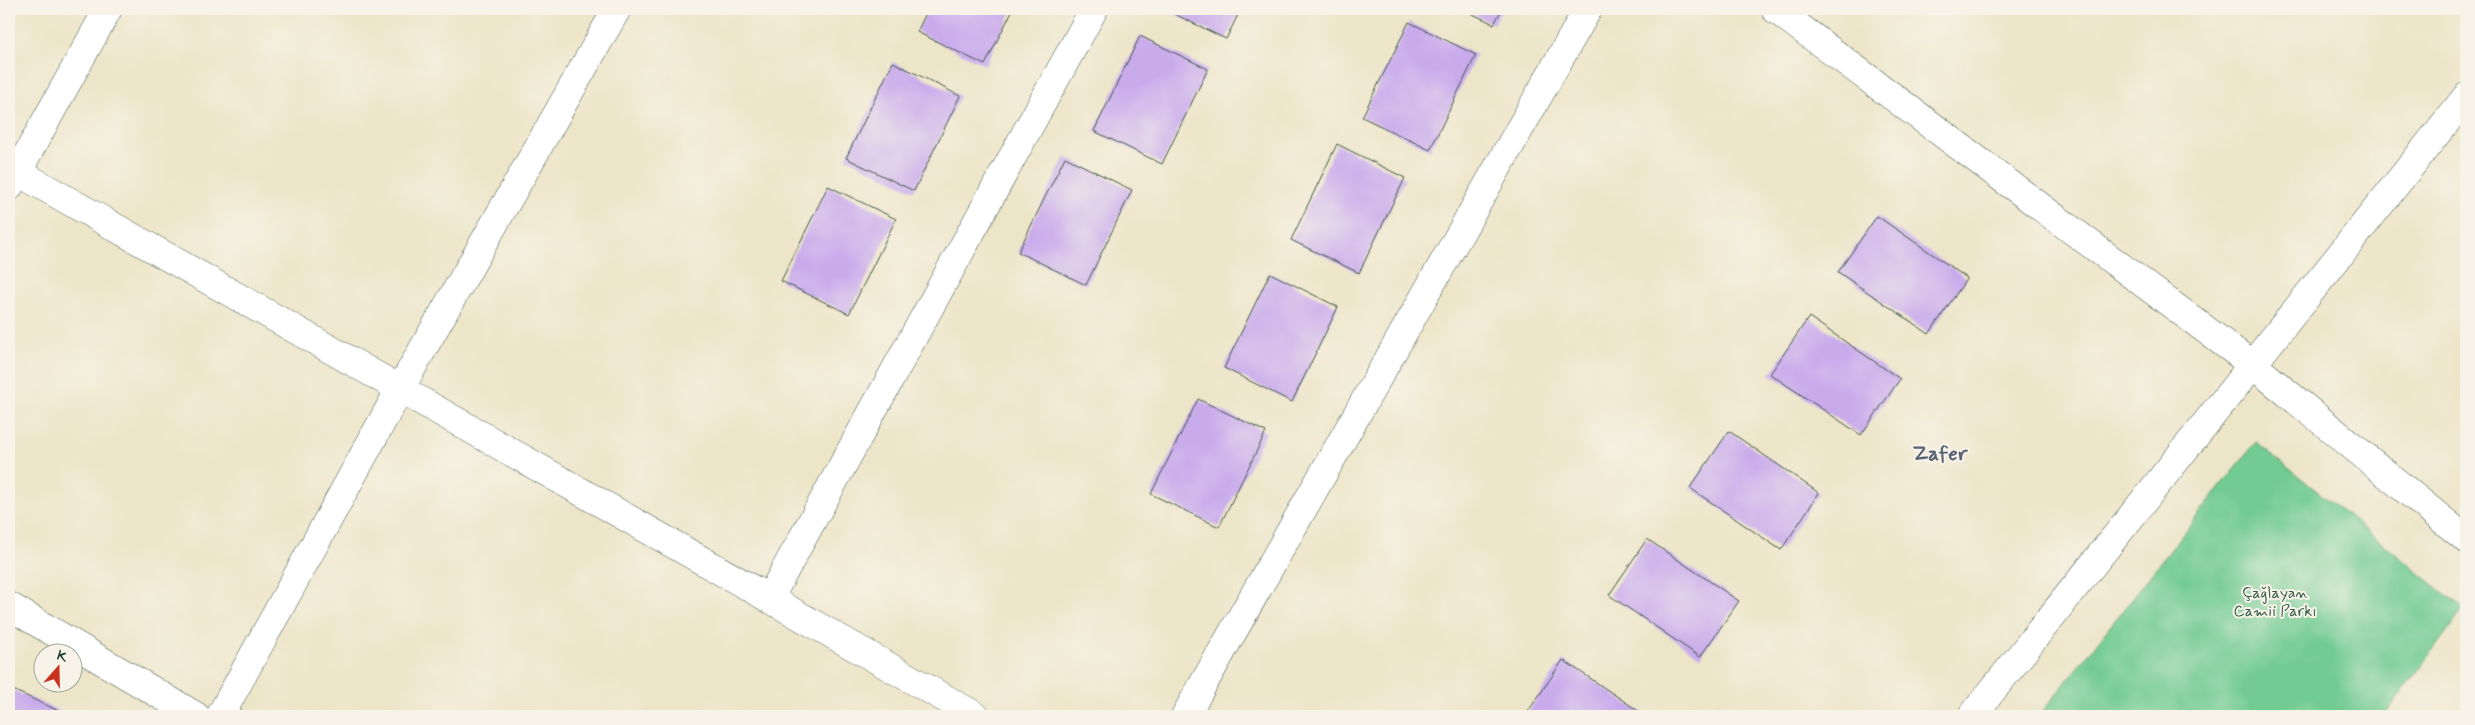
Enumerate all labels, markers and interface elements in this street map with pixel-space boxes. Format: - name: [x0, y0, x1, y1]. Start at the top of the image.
- district label: Zafer: [1912, 440, 1969, 468]
- park label: Çağlayan Camii Parkı: [2233, 583, 2317, 622]
- north arrow: [32, 642, 82, 692]
- text: K: [54, 647, 71, 667]

